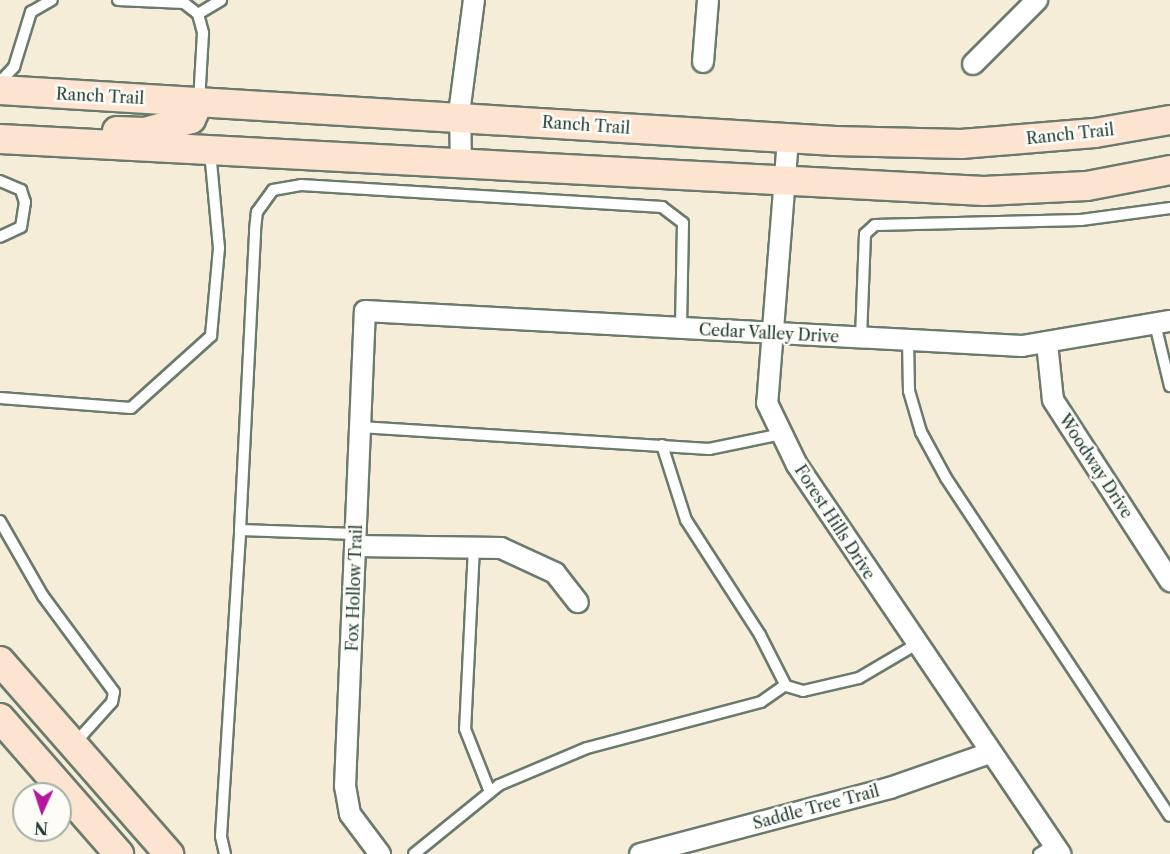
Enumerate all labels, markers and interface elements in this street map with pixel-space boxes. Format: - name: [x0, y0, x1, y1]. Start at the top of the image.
- street label: Ranch Trail: [55, 84, 145, 108]
- street label: Ranch Trail: [541, 112, 631, 138]
- street label: Ranch Trail: [1025, 120, 1115, 148]
- street label: Cedar Valley Drive: [698, 320, 840, 346]
- street label: Woodway Drive: [1055, 410, 1137, 522]
- street label: Forest Hills Drive: [791, 461, 879, 583]
- street label: Fox Hollow Trail: [342, 524, 366, 652]
- street label: Saddle Tree Trail: [750, 781, 882, 833]
- north arrow: [12, 782, 72, 842]
- text: N: [34, 818, 49, 838]

